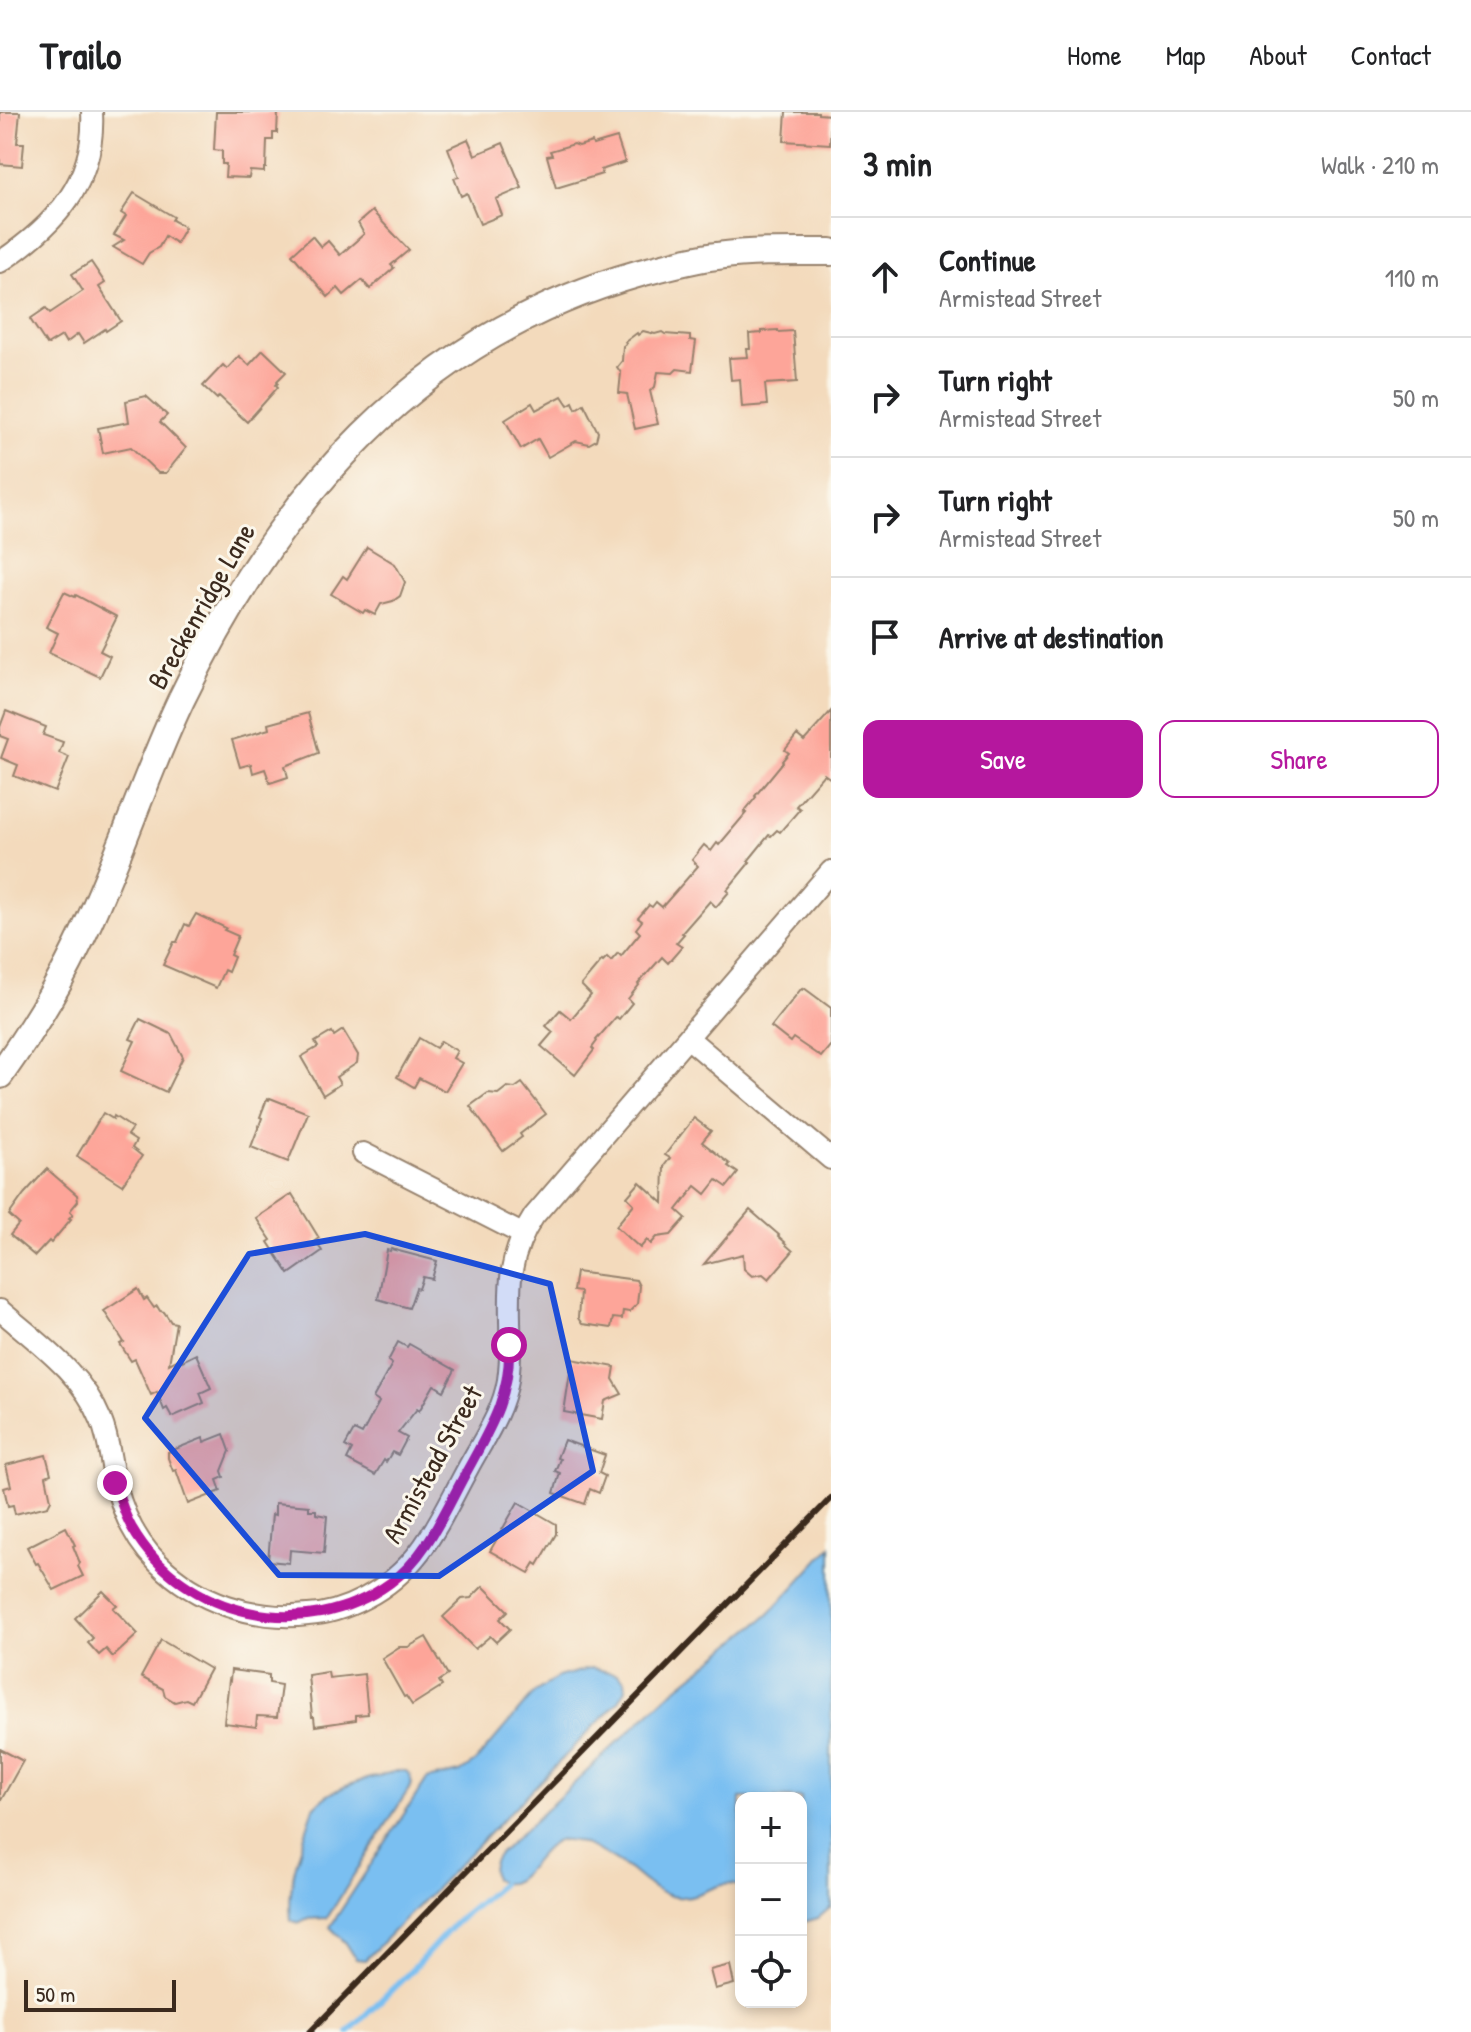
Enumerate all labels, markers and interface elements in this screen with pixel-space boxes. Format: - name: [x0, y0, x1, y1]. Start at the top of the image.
- text: Trailo: [40, 29, 121, 81]
- text: Home: [1067, 36, 1122, 74]
- text: Map: [1166, 36, 1205, 74]
- text: About: [1249, 36, 1307, 74]
- text: Contact: [1351, 36, 1431, 74]
- text: 3 min: [863, 141, 932, 187]
- text: Walk · 210 m: [1321, 147, 1439, 182]
- text: Continue: [939, 240, 1036, 280]
- icon: ahead: [863, 255, 907, 299]
- text: 110 m: [1385, 260, 1439, 295]
- text: Armistead Street: [939, 280, 1101, 315]
- text: Turn right: [939, 360, 1052, 400]
- icon: right: [863, 375, 907, 419]
- text: 50 m: [1393, 380, 1439, 415]
- text: Armistead Street: [939, 400, 1101, 435]
- text: Turn right: [939, 480, 1052, 520]
- icon: right: [863, 495, 907, 539]
- text: 50 m: [1393, 500, 1439, 535]
- street label: Breckenridge Lane: [138, 516, 264, 696]
- text: Armistead Street: [939, 520, 1101, 555]
- icon: arrive: [863, 615, 907, 659]
- text: Arrive at destination: [939, 617, 1164, 657]
- button: Save: [863, 720, 1143, 798]
- button: Share: [1159, 720, 1439, 798]
- route start: [491, 1327, 527, 1363]
- street label: Armistead Street: [373, 1378, 491, 1550]
- route end: [97, 1465, 133, 1501]
- map controls: [735, 1792, 807, 2008]
- button: +: [735, 1792, 807, 1864]
- button: −: [735, 1864, 807, 1936]
- button: locate: [735, 1936, 807, 2008]
- scale bar: [24, 1976, 176, 2012]
- text: 50 m: [36, 1979, 75, 2009]

